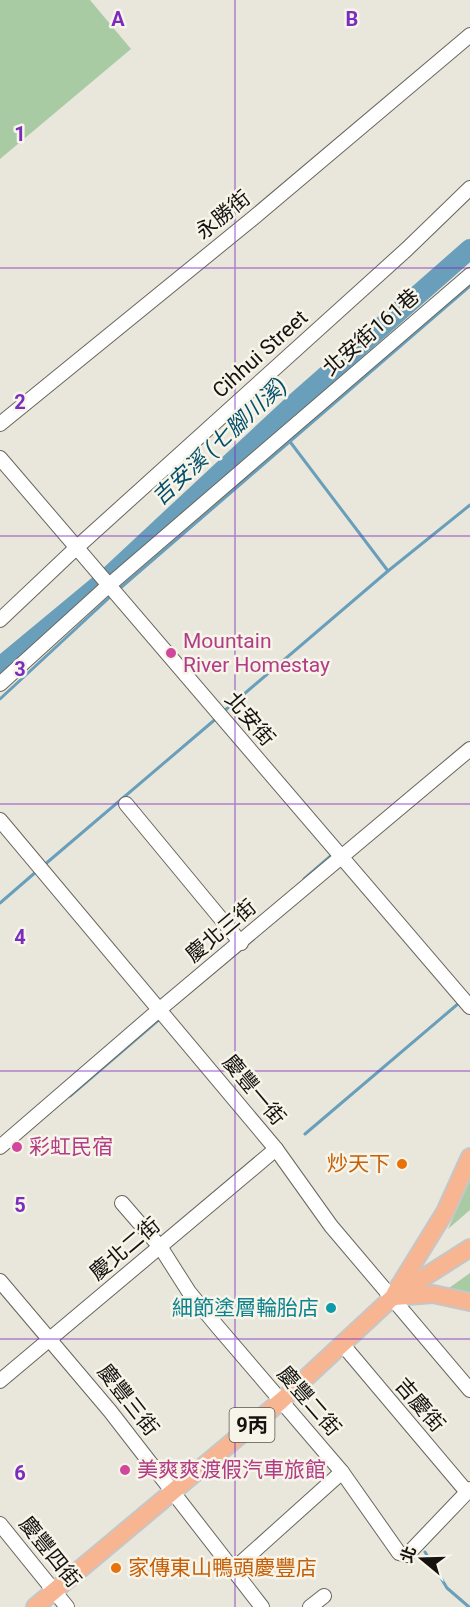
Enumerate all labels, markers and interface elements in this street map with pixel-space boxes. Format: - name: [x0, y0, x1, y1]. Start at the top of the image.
- text: A: [111, 7, 125, 31]
- text: B: [346, 7, 358, 31]
- text: 1: [14, 122, 26, 146]
- street label: 永勝街: [191, 186, 255, 244]
- street label: 北安街161巷: [318, 284, 424, 380]
- street label: Cihhui Street: [208, 305, 312, 403]
- water label: 吉安溪 (七腳川溪): [147, 373, 292, 511]
- text: 2: [14, 390, 26, 414]
- place label: Mountain River Homestay: [183, 629, 330, 677]
- marker: Mountain River Homestay: [164, 646, 178, 660]
- text: 3: [14, 657, 26, 681]
- street label: 北安街: [220, 687, 280, 751]
- street label: 慶北三街: [181, 895, 261, 967]
- text: 4: [14, 925, 26, 949]
- street label: 慶豐一街: [218, 1050, 290, 1130]
- place label: 彩虹民宿: [29, 1135, 113, 1159]
- marker: 彩虹民宿: [10, 1140, 24, 1154]
- place label: 炒天下: [327, 1152, 390, 1176]
- marker: 炒天下: [395, 1157, 409, 1171]
- text: 5: [14, 1193, 26, 1217]
- street label: 慶北二街: [85, 1213, 165, 1285]
- place label: 細節塗層輪胎店: [172, 1296, 319, 1320]
- marker: 細節塗層輪胎店: [324, 1301, 338, 1315]
- street label: 慶豐三街: [93, 1360, 163, 1440]
- street label: 慶豐二街: [272, 1361, 346, 1441]
- street label: 吉慶街: [390, 1373, 450, 1437]
- road number: 9丙: [230, 1408, 274, 1442]
- place label: 美爽爽渡假汽車旅館: [137, 1458, 326, 1482]
- text: 6: [14, 1461, 26, 1485]
- marker: 美爽爽渡假汽車旅館: [118, 1463, 132, 1477]
- street label: 慶豐四街: [14, 1512, 86, 1592]
- north arrow: [392, 1529, 452, 1589]
- text: 北: [397, 1544, 420, 1565]
- place label: 家傳東山鴨頭慶豐店: [128, 1556, 317, 1580]
- marker: 家傳東山鴨頭慶豐店: [109, 1561, 123, 1575]

